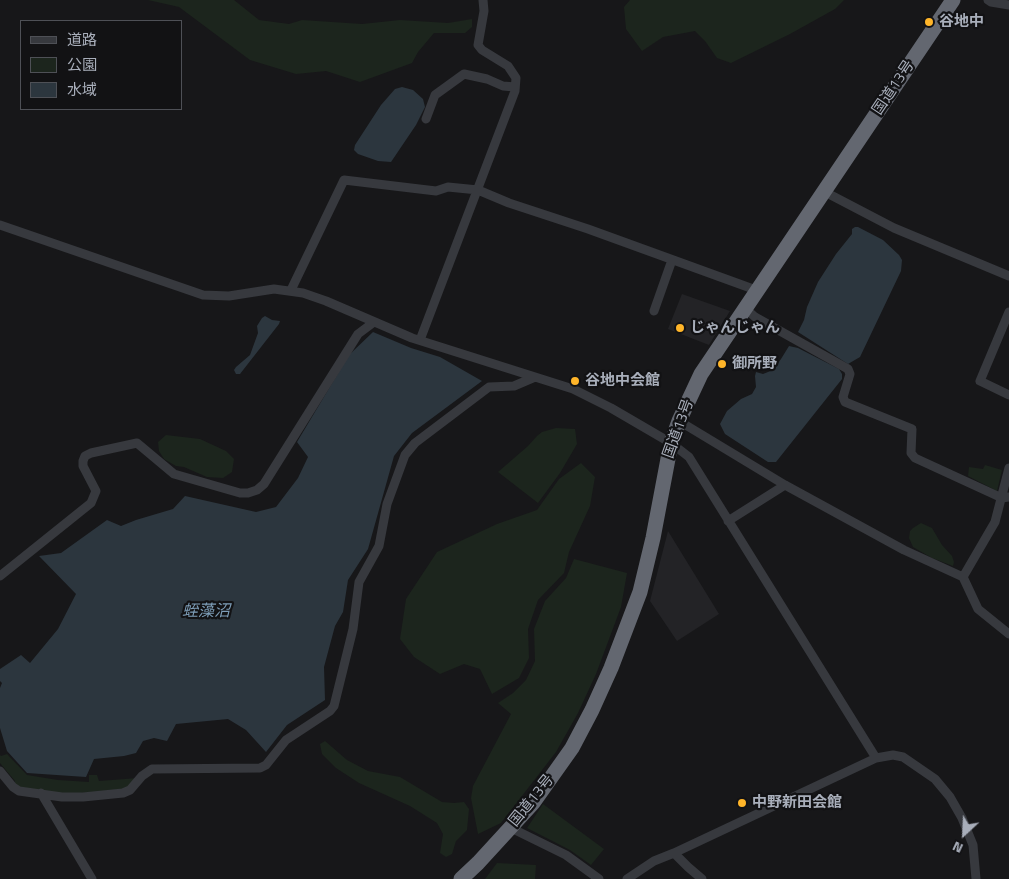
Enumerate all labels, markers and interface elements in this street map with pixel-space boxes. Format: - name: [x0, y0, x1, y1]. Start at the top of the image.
- place label: 谷地中: [939, 13, 984, 31]
- marker: 谷地中: [923, 16, 935, 28]
- legend: [20, 20, 182, 110]
- text: 道路: [67, 28, 97, 51]
- text: 公園: [67, 53, 97, 76]
- street label: 国道13号: [869, 57, 919, 119]
- text: 水域: [67, 78, 97, 101]
- place label: じゃんじゃん: [690, 319, 780, 337]
- marker: じゃんじゃん: [674, 322, 686, 334]
- place label: 御所野: [732, 355, 777, 373]
- marker: 御所野: [716, 358, 728, 370]
- place label: 谷地中会館: [585, 372, 660, 390]
- marker: 谷地中会館: [569, 375, 581, 387]
- street label: 国道13号: [660, 397, 698, 461]
- water label: 蛭藻沼: [182, 602, 230, 622]
- street label: 国道13号: [506, 771, 558, 831]
- place label: 中野新田会館: [752, 794, 842, 812]
- marker: 中野新田会館: [736, 797, 748, 809]
- north arrow: [939, 809, 989, 859]
- text: N: [949, 836, 966, 860]

